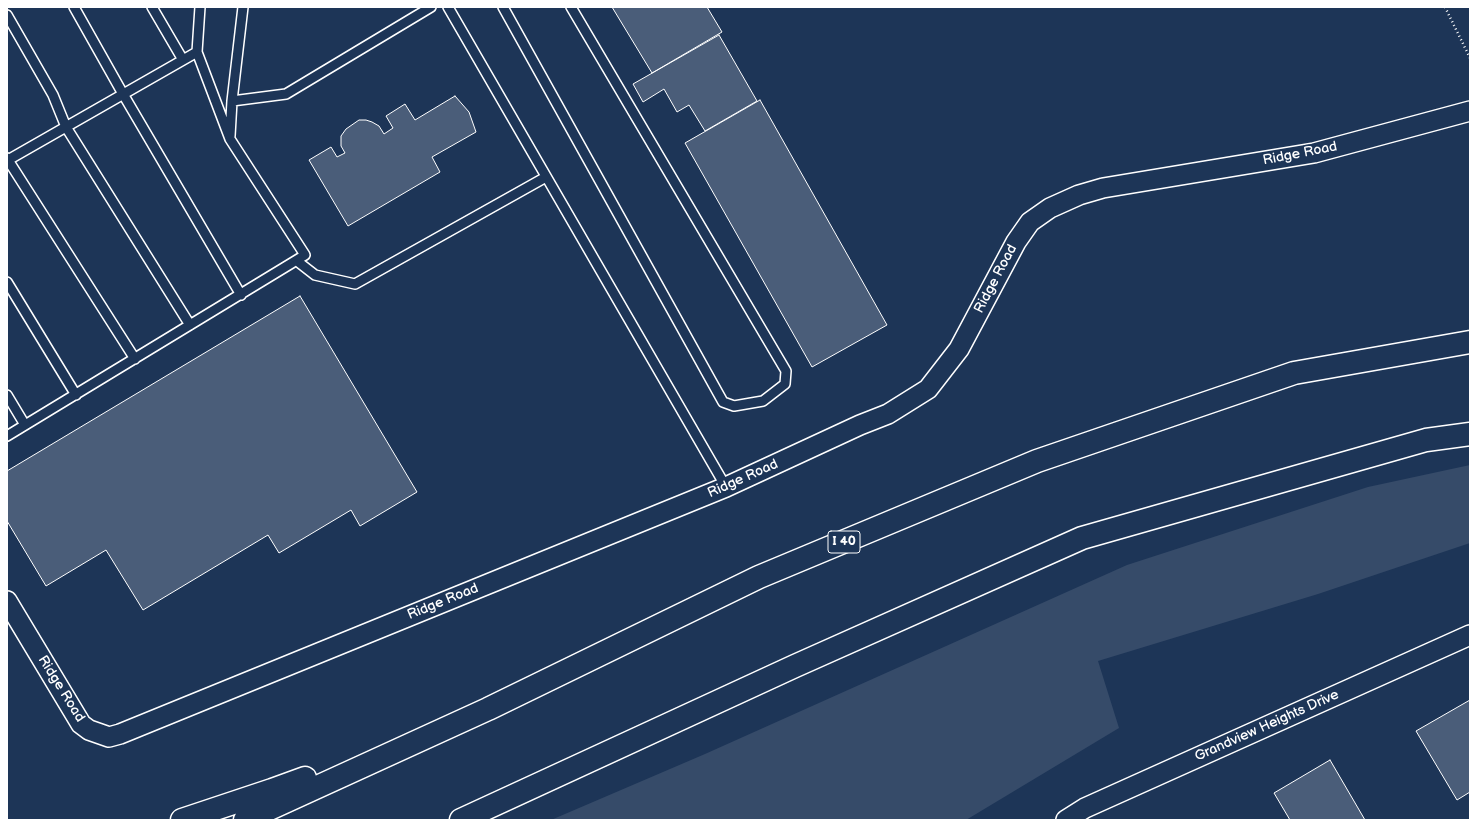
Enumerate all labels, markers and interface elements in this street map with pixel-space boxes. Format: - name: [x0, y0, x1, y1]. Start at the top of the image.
- street label: Ridge Road: [1261, 139, 1339, 169]
- street label: Ridge Road: [971, 242, 1021, 316]
- street label: Ridge Road: [705, 456, 781, 502]
- road number: I 40: [828, 531, 860, 553]
- street label: Ridge Road: [405, 580, 481, 624]
- street label: Ridge Road: [34, 653, 88, 725]
- street label: Grandview Heights Drive: [1192, 687, 1342, 765]

